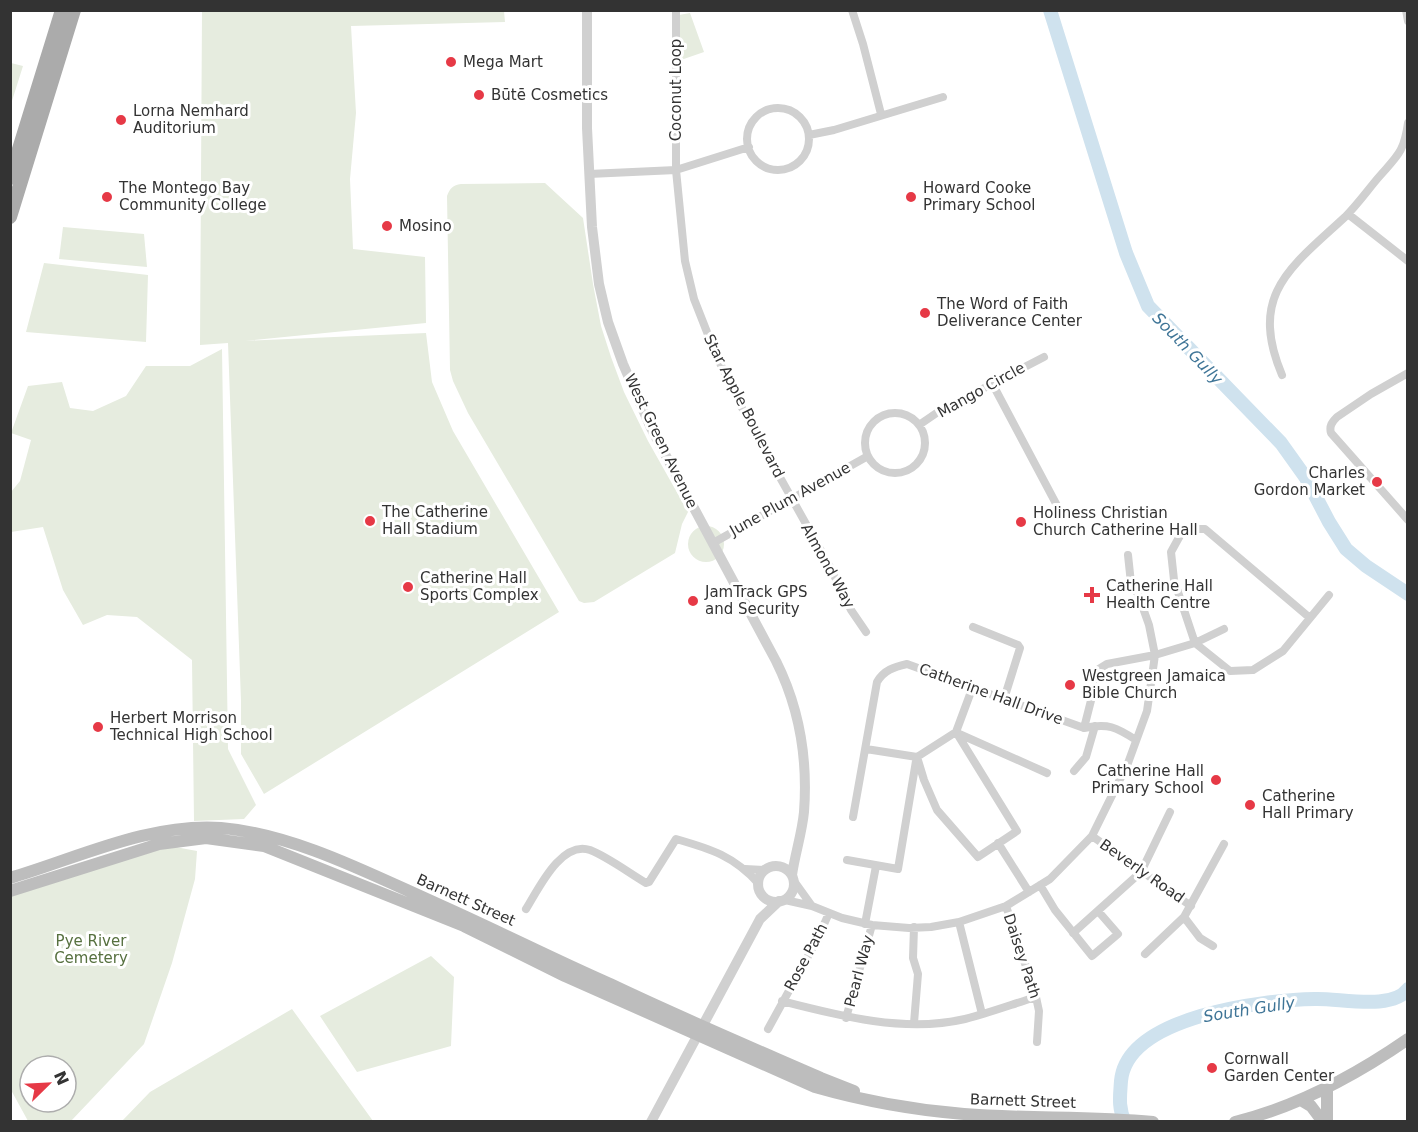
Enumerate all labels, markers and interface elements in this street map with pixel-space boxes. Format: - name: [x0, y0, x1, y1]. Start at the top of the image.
- street label: Coconut Loop: [667, 39, 685, 141]
- place label: Mega Mart: [463, 53, 543, 71]
- marker: Mega Mart: [444, 55, 458, 69]
- place label: Būtē Cosmetics: [491, 86, 608, 104]
- marker: Būtē Cosmetics: [472, 88, 486, 102]
- place label: Lorna Nemhard Auditorium: [133, 102, 249, 137]
- marker: Lorna Nemhard Auditorium: [114, 113, 128, 127]
- place label: The Montego Bay Community College: [118, 179, 267, 214]
- place label: Howard Cooke Primary School: [923, 179, 1036, 214]
- marker: The Montego Bay Community College: [100, 190, 114, 204]
- marker: Howard Cooke Primary School: [904, 190, 918, 204]
- place label: Mosino: [399, 217, 452, 235]
- marker: Mosino: [380, 219, 394, 233]
- place label: The Word of Faith Deliverance Center: [936, 295, 1083, 330]
- marker: The Word of Faith Deliverance Center: [918, 306, 932, 320]
- water label: South Gully: [1149, 308, 1227, 389]
- street label: Star Apple Boulevard: [700, 331, 788, 481]
- street label: Mango Circle: [934, 359, 1028, 421]
- street label: West Green Avenue: [621, 371, 701, 511]
- street label: June Plum Avenue: [726, 458, 854, 540]
- place label: Charles Gordon Market: [1254, 464, 1365, 499]
- marker: Charles Gordon Market: [1370, 475, 1384, 489]
- place label: The Catherine Hall Stadium: [381, 503, 488, 538]
- place label: Holiness Christian Church Catherine Hall: [1033, 504, 1198, 539]
- marker: The Catherine Hall Stadium: [363, 514, 377, 528]
- marker: Holiness Christian Church Catherine Hall: [1014, 515, 1028, 529]
- street label: Almond Way: [797, 521, 859, 612]
- place label: Catherine Hall Sports Complex: [420, 569, 539, 604]
- place label: Catherine Hall Health Centre: [1106, 577, 1213, 612]
- marker: Catherine Hall Sports Complex: [401, 580, 415, 594]
- place label: JamTrack GPS and Security: [704, 583, 807, 618]
- marker: Catherine Hall Health Centre: [1083, 586, 1101, 604]
- marker: JamTrack GPS and Security: [686, 594, 700, 608]
- street label: Catherine Hall Drive: [917, 660, 1065, 728]
- place label: Westgreen Jamaica Bible Church: [1082, 667, 1226, 702]
- marker: Westgreen Jamaica Bible Church: [1063, 678, 1077, 692]
- place label: Herbert Morrison Technical High School: [109, 709, 273, 744]
- marker: Herbert Morrison Technical High School: [91, 720, 105, 734]
- place label: Catherine Hall Primary School: [1091, 762, 1204, 797]
- marker: Catherine Hall Primary School: [1209, 773, 1223, 787]
- place label: Catherine Hall Primary: [1262, 787, 1354, 822]
- marker: Catherine Hall Primary: [1243, 798, 1257, 812]
- street label: Beverly Road: [1096, 835, 1188, 907]
- street label: Barnett Street: [414, 870, 518, 930]
- street label: Daisey Path: [1000, 911, 1044, 1001]
- street label: Rose Path: [781, 920, 831, 994]
- park label: Pye River Cemetery: [54, 932, 128, 967]
- street label: Pearl Way: [841, 933, 877, 1009]
- water label: South Gully: [1202, 993, 1297, 1026]
- place label: Cornwall Garden Center: [1224, 1050, 1335, 1085]
- north arrow: [18, 1054, 78, 1114]
- marker: Cornwall Garden Center: [1205, 1061, 1219, 1075]
- text: N: [50, 1068, 73, 1088]
- street label: Barnett Street: [970, 1090, 1077, 1112]

